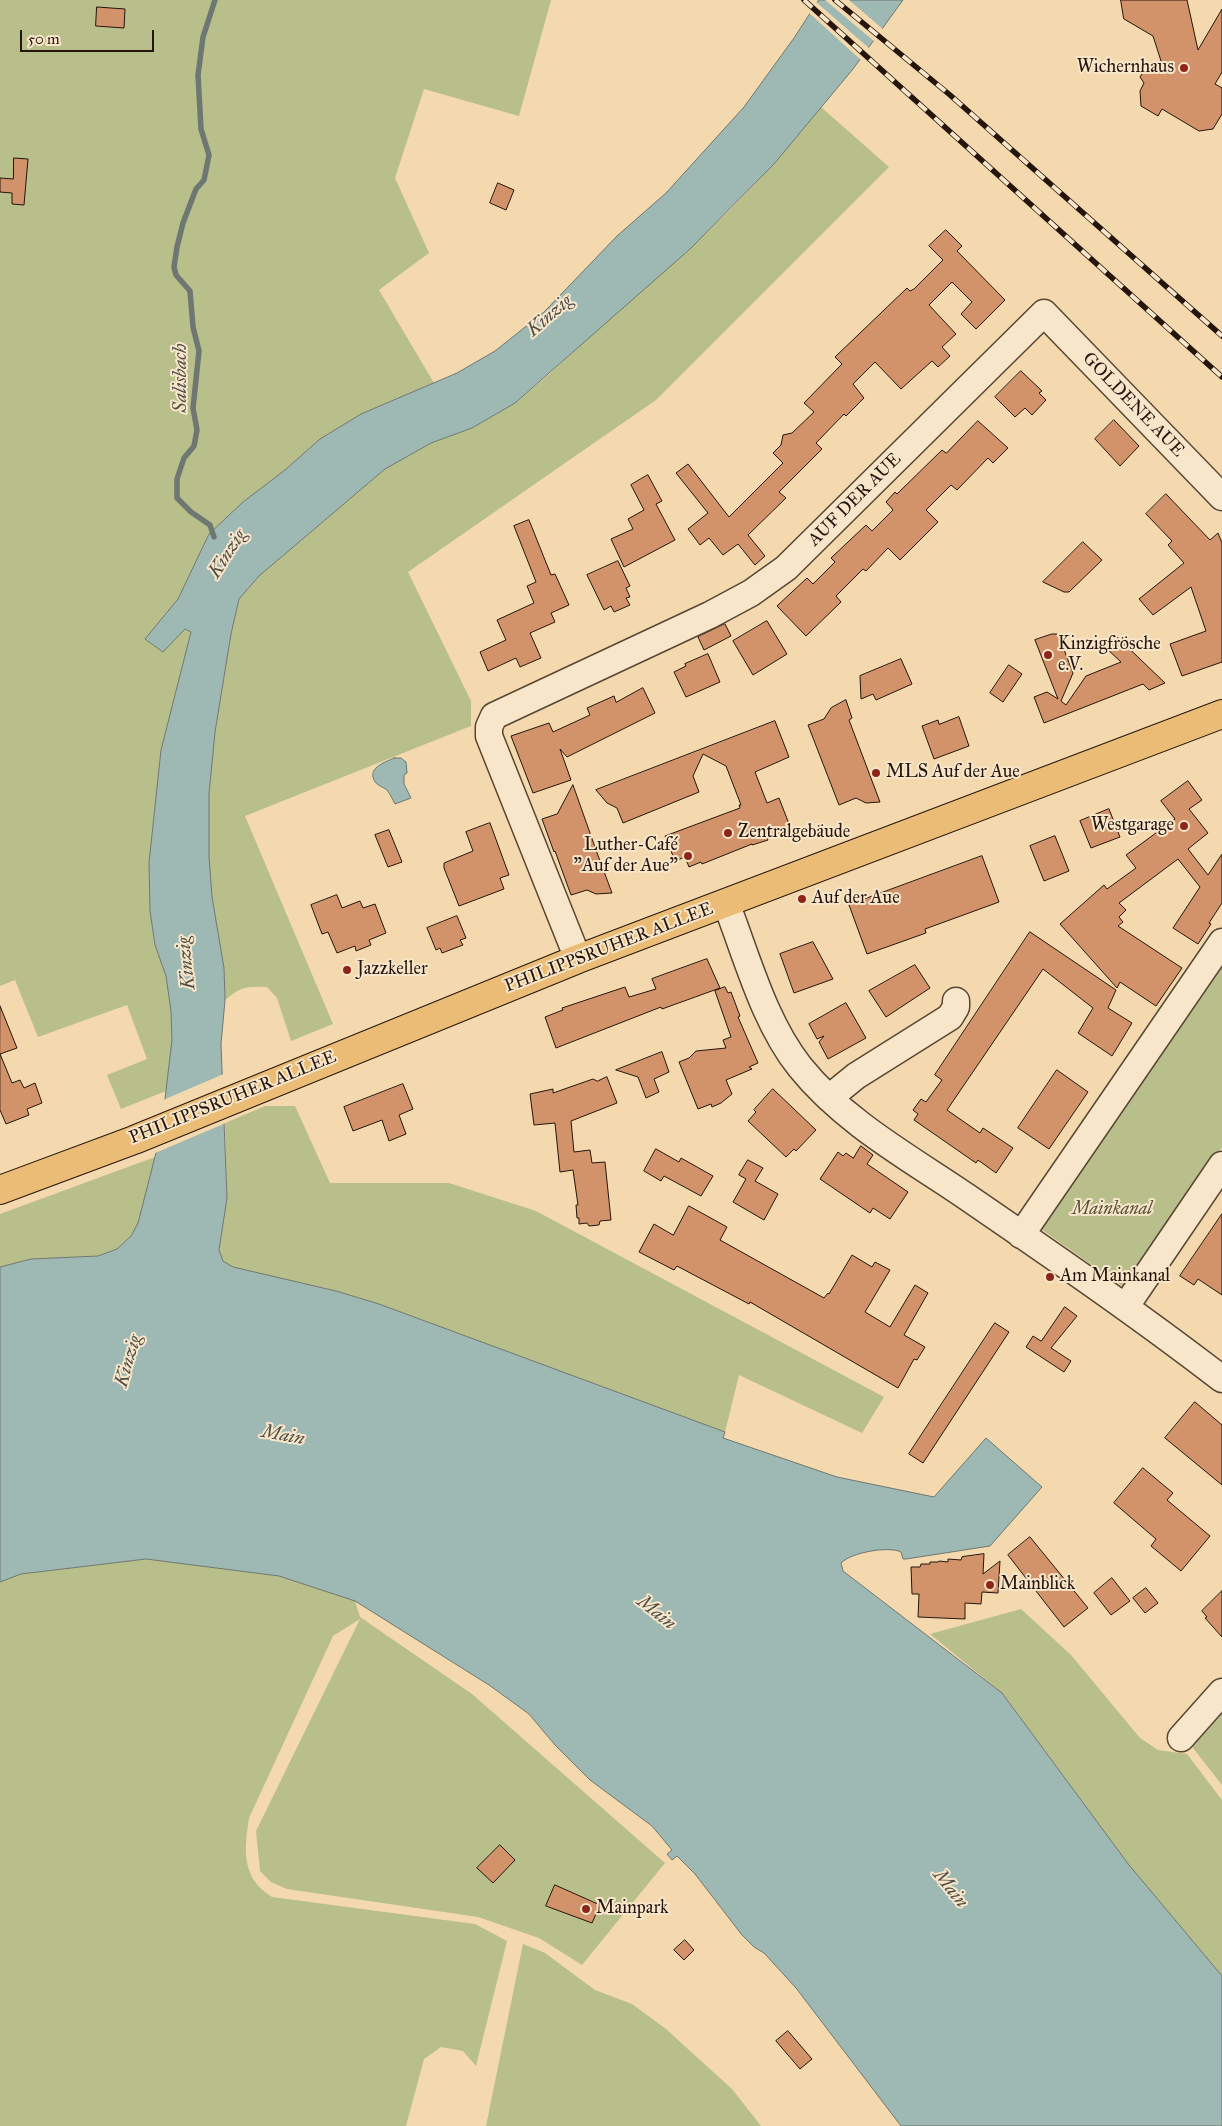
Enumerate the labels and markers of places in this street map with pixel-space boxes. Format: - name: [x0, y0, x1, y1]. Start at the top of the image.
- place label: Wichernhaus: [1077, 57, 1174, 79]
- marker: Wichernhaus: [1178, 62, 1190, 74]
- place label: Kinzigfrösche e.V.: [1058, 634, 1161, 676]
- marker: Kinzigfrösche e.V.: [1042, 649, 1054, 661]
- place label: MLS Auf der Aue: [886, 762, 1020, 784]
- marker: MLS Auf der Aue: [870, 767, 882, 779]
- place label: Westgarage: [1091, 815, 1174, 837]
- marker: Westgarage: [1178, 820, 1190, 832]
- place label: Zentralgebäude: [738, 822, 850, 844]
- marker: Zentralgebäude: [722, 827, 734, 839]
- place label: Luther-Café "Auf der Aue": [574, 835, 678, 878]
- marker: Luther-Café "Auf der Aue": [682, 850, 694, 862]
- place label: Auf der Aue: [812, 888, 900, 910]
- marker: Auf der Aue: [796, 893, 808, 905]
- place label: Jazzkeller: [357, 959, 428, 981]
- marker: Jazzkeller: [341, 964, 353, 976]
- place label: Am Mainkanal: [1060, 1266, 1170, 1288]
- marker: Am Mainkanal: [1044, 1271, 1056, 1283]
- place label: Mainblick: [1000, 1574, 1075, 1596]
- marker: Mainblick: [984, 1579, 996, 1591]
- place label: Mainpark: [596, 1898, 668, 1920]
- marker: Mainpark: [580, 1903, 592, 1915]

